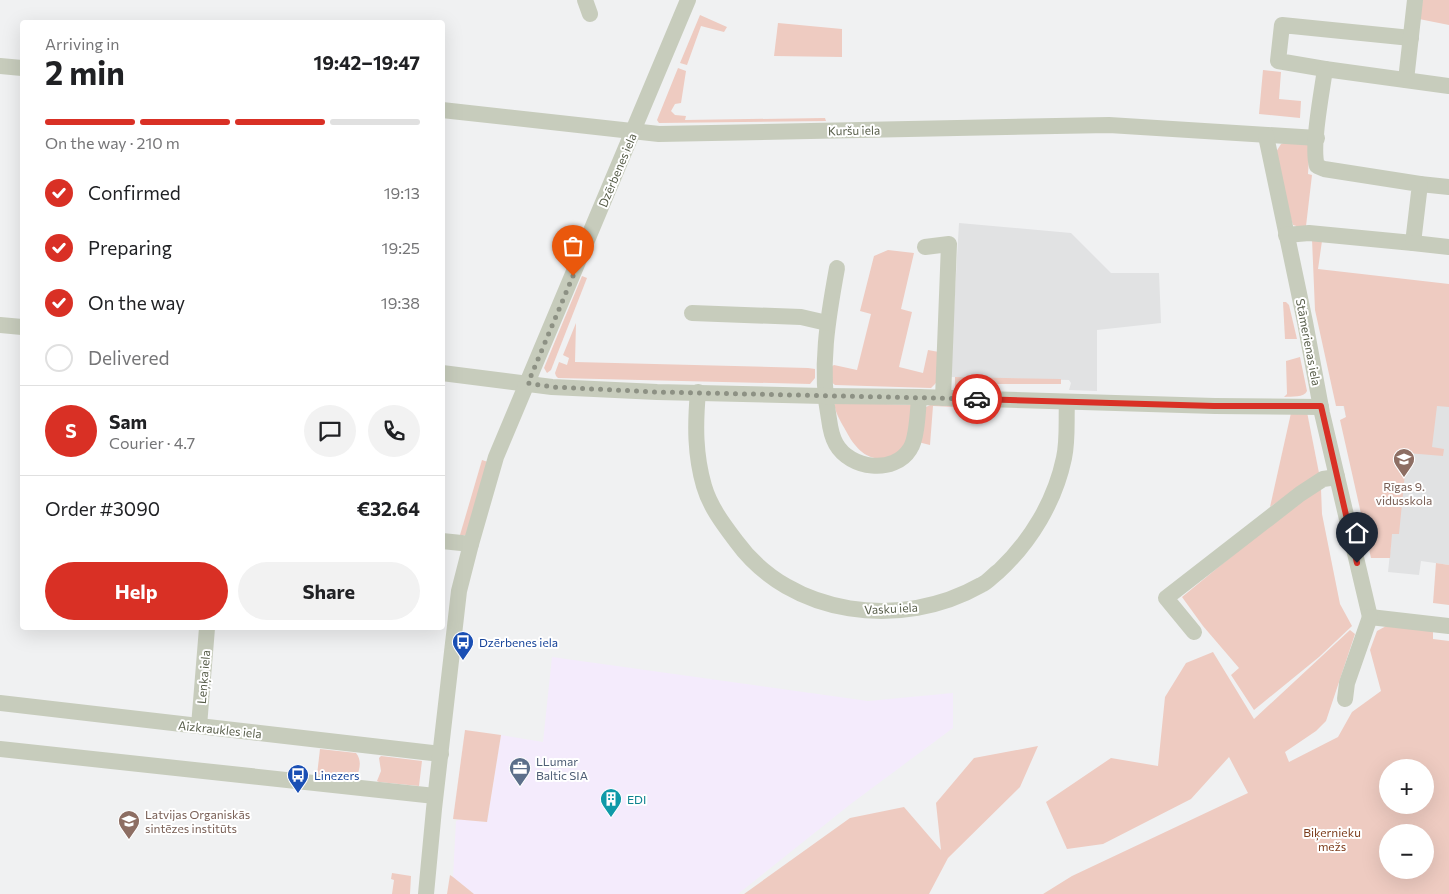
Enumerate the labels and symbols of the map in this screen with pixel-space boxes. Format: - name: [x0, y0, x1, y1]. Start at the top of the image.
- street label: Kuršu iela: [828, 123, 880, 137]
- street label: Dzērbenes iela: [595, 131, 639, 209]
- pin: [552, 225, 594, 276]
- street label: Stāmerienas iela: [1294, 297, 1324, 387]
- courier: [952, 374, 1002, 424]
- school or university icon: Rīgas 9. vidusskola: [1392, 447, 1416, 478]
- place label: Rīgas 9. vidusskola: [1376, 479, 1432, 507]
- pin: [1336, 512, 1378, 563]
- street label: Vasku iela: [864, 600, 918, 616]
- bus stop icon: Dzērbenes iela: [451, 630, 475, 661]
- place label: Dzērbenes iela: [479, 635, 558, 649]
- street label: Leņķa iela: [194, 650, 214, 705]
- street label: Aizkraukles iela: [178, 718, 262, 740]
- place label: LLumar Baltic SIA: [536, 754, 588, 782]
- office icon: LLumar Baltic SIA: [508, 756, 532, 787]
- bus stop icon: Linezers: [286, 763, 310, 794]
- place label: Linezers: [314, 768, 360, 782]
- building icon: EDI: [599, 787, 623, 818]
- place label: EDI: [627, 792, 646, 806]
- place label: Latvijas Organiskās sintēzes institūts: [145, 807, 250, 835]
- school or university icon: Latvijas Organiskās sintēzes institūts: [117, 809, 141, 840]
- park label: Biķernieku mežs: [1303, 825, 1361, 853]

